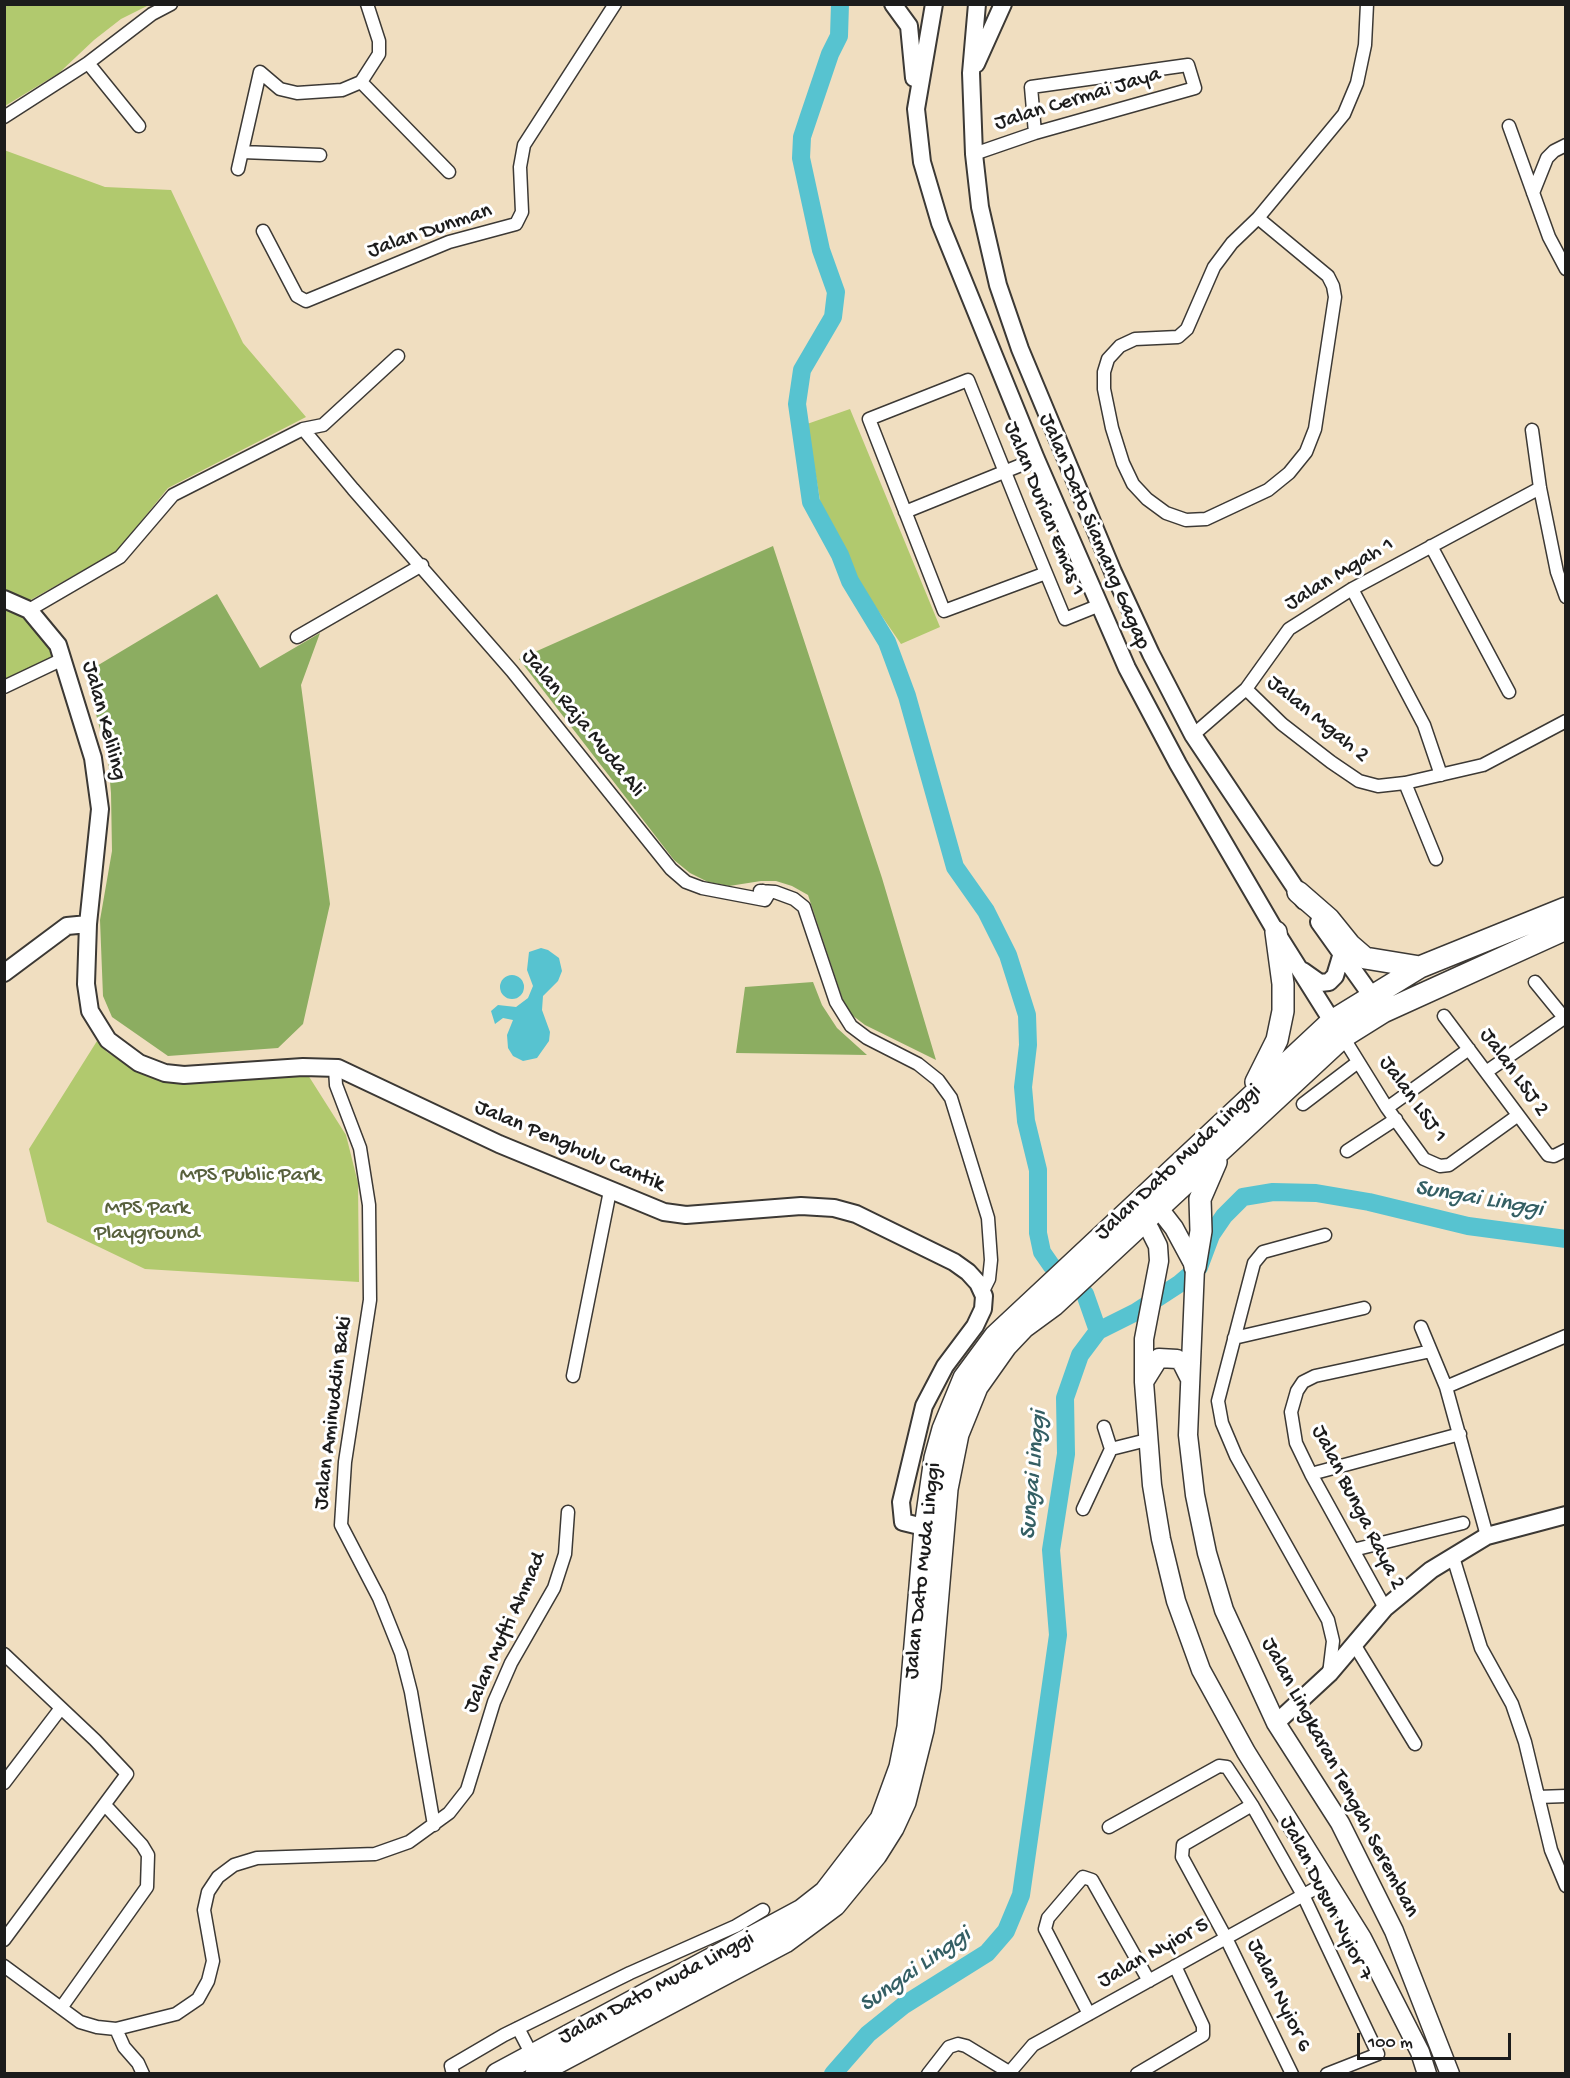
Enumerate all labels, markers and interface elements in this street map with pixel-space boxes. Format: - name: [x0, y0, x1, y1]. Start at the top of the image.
- street label: Jalan Cermai Jaya: [992, 62, 1164, 138]
- street label: Jalan Dunman: [364, 198, 496, 266]
- street label: Jalan Dato Siamang Gagap: [1031, 410, 1155, 654]
- street label: Jalan Durian Emas 1: [996, 418, 1090, 600]
- street label: Jalan Mgah 1: [1281, 532, 1399, 618]
- street label: Jalan Raja Muda Ali: [514, 645, 650, 803]
- street label: Jalan Keliling: [74, 659, 132, 783]
- street label: Jalan Mgah 2: [1260, 671, 1374, 769]
- street label: Jalan LSJ 2: [1472, 1024, 1554, 1122]
- street label: Jalan LSJ 1: [1372, 1052, 1452, 1148]
- street label: Jalan Dato Muda Linggi: [1090, 1079, 1268, 1247]
- street label: Jalan Penghulu Cantik: [470, 1095, 668, 1199]
- park label: MPS Public Park: [179, 1164, 321, 1190]
- water label: Sungai Linggi: [1413, 1175, 1545, 1225]
- park label: MPS Park Playground: [94, 1197, 200, 1248]
- street label: Jalan Aminuddin Baki: [309, 1315, 359, 1511]
- water label: Sungai Linggi: [1015, 1409, 1055, 1541]
- street label: Jalan Bunga Raya 2: [1304, 1421, 1410, 1595]
- street label: Jalan Dato Muda Linggi: [899, 1461, 949, 1681]
- street label: Jalan Mufti Ahmad: [459, 1548, 553, 1718]
- street label: Jalan Lingkaran Tengah Seremban: [1254, 1634, 1424, 1922]
- street label: Jalan Dusun Nyior 7: [1272, 1812, 1378, 1986]
- street label: Jalan Nyior 5: [1094, 1913, 1214, 1995]
- water label: Sungai Linggi: [855, 1922, 977, 2020]
- street label: Jalan Dato Muda Linggi: [555, 1926, 759, 2052]
- street label: Jalan Nyior 6: [1239, 1935, 1317, 2057]
- scale bar: [1360, 2021, 1514, 2059]
- text: 100 m: [1368, 2033, 1413, 2054]

